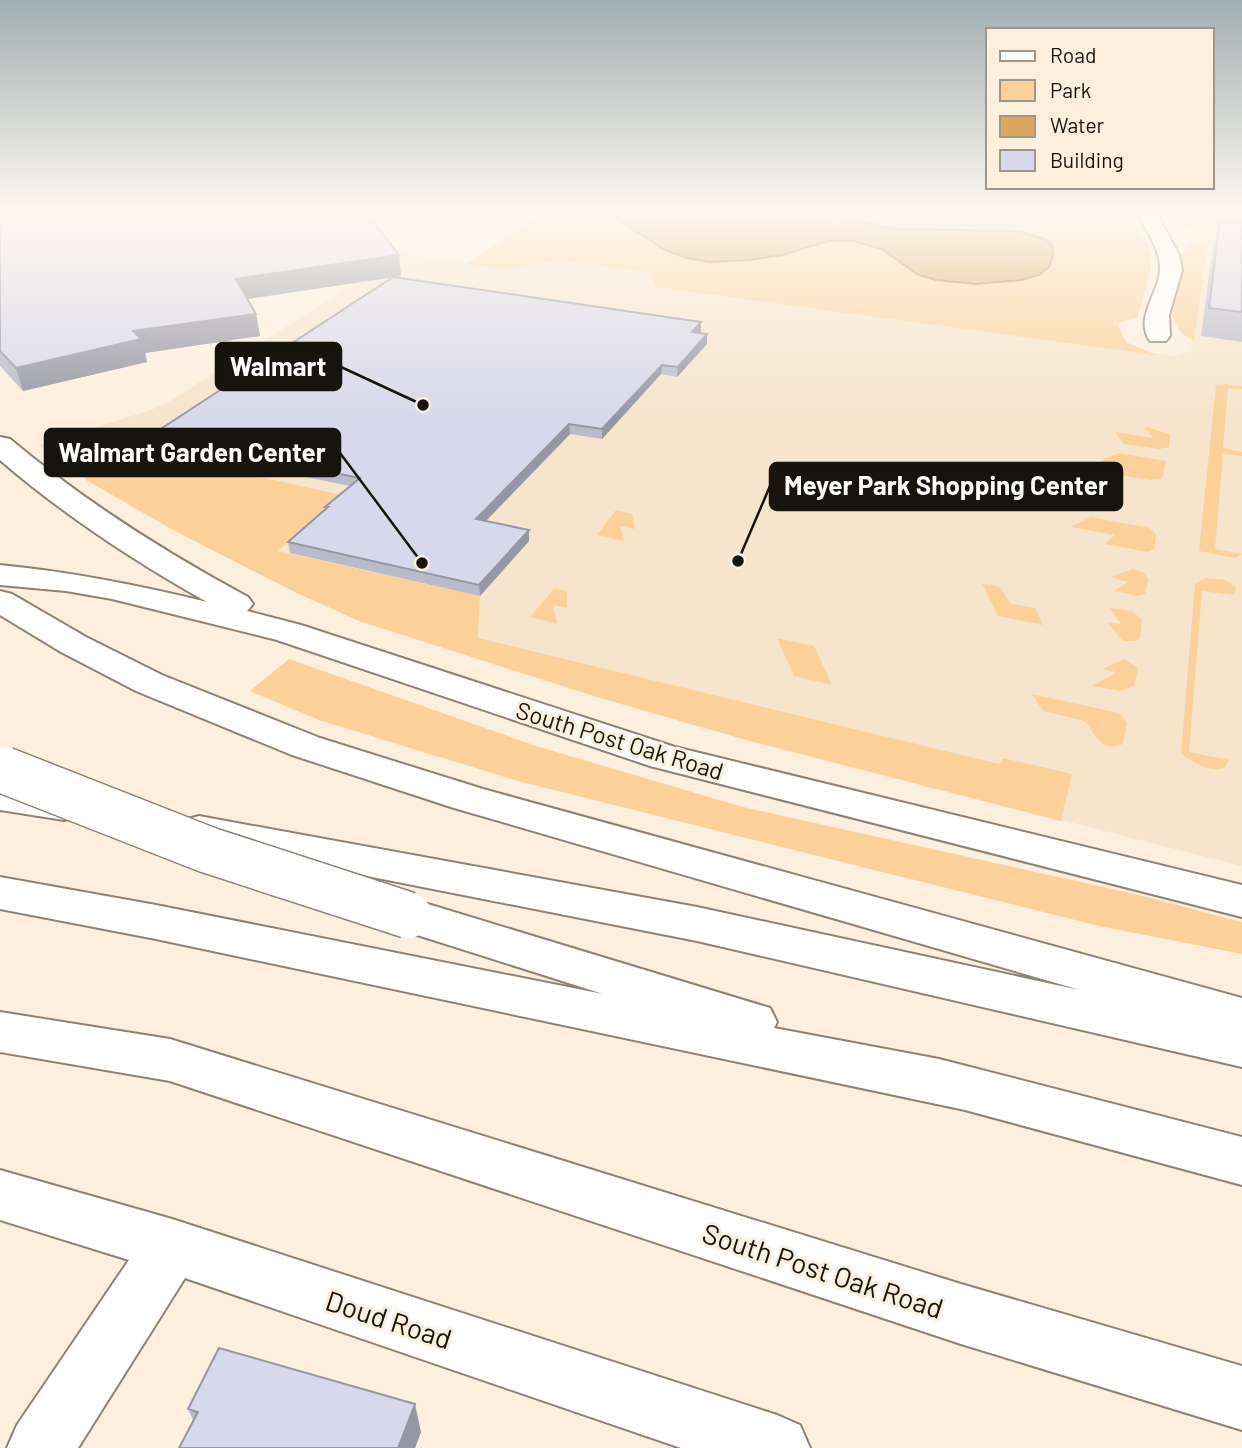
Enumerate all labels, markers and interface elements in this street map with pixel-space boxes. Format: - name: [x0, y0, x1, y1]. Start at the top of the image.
- legend: [986, 28, 1214, 189]
- text: Road: [1050, 42, 1096, 67]
- text: Park: [1050, 77, 1091, 102]
- text: Water: [1050, 112, 1105, 137]
- text: Building: [1050, 147, 1124, 172]
- callout: Walmart: [216, 343, 341, 390]
- text: Walmart: [230, 350, 326, 381]
- callout: Walmart Garden Center: [45, 429, 340, 476]
- text: Walmart Garden Center: [58, 436, 326, 467]
- callout: Meyer Park Shopping Center: [770, 463, 1122, 510]
- text: Meyer Park Shopping Center: [784, 469, 1108, 500]
- street label: South Post Oak Road: [513, 695, 727, 785]
- street label: South Post Oak Road: [698, 1215, 948, 1325]
- street label: Doud Road: [322, 1283, 456, 1355]

